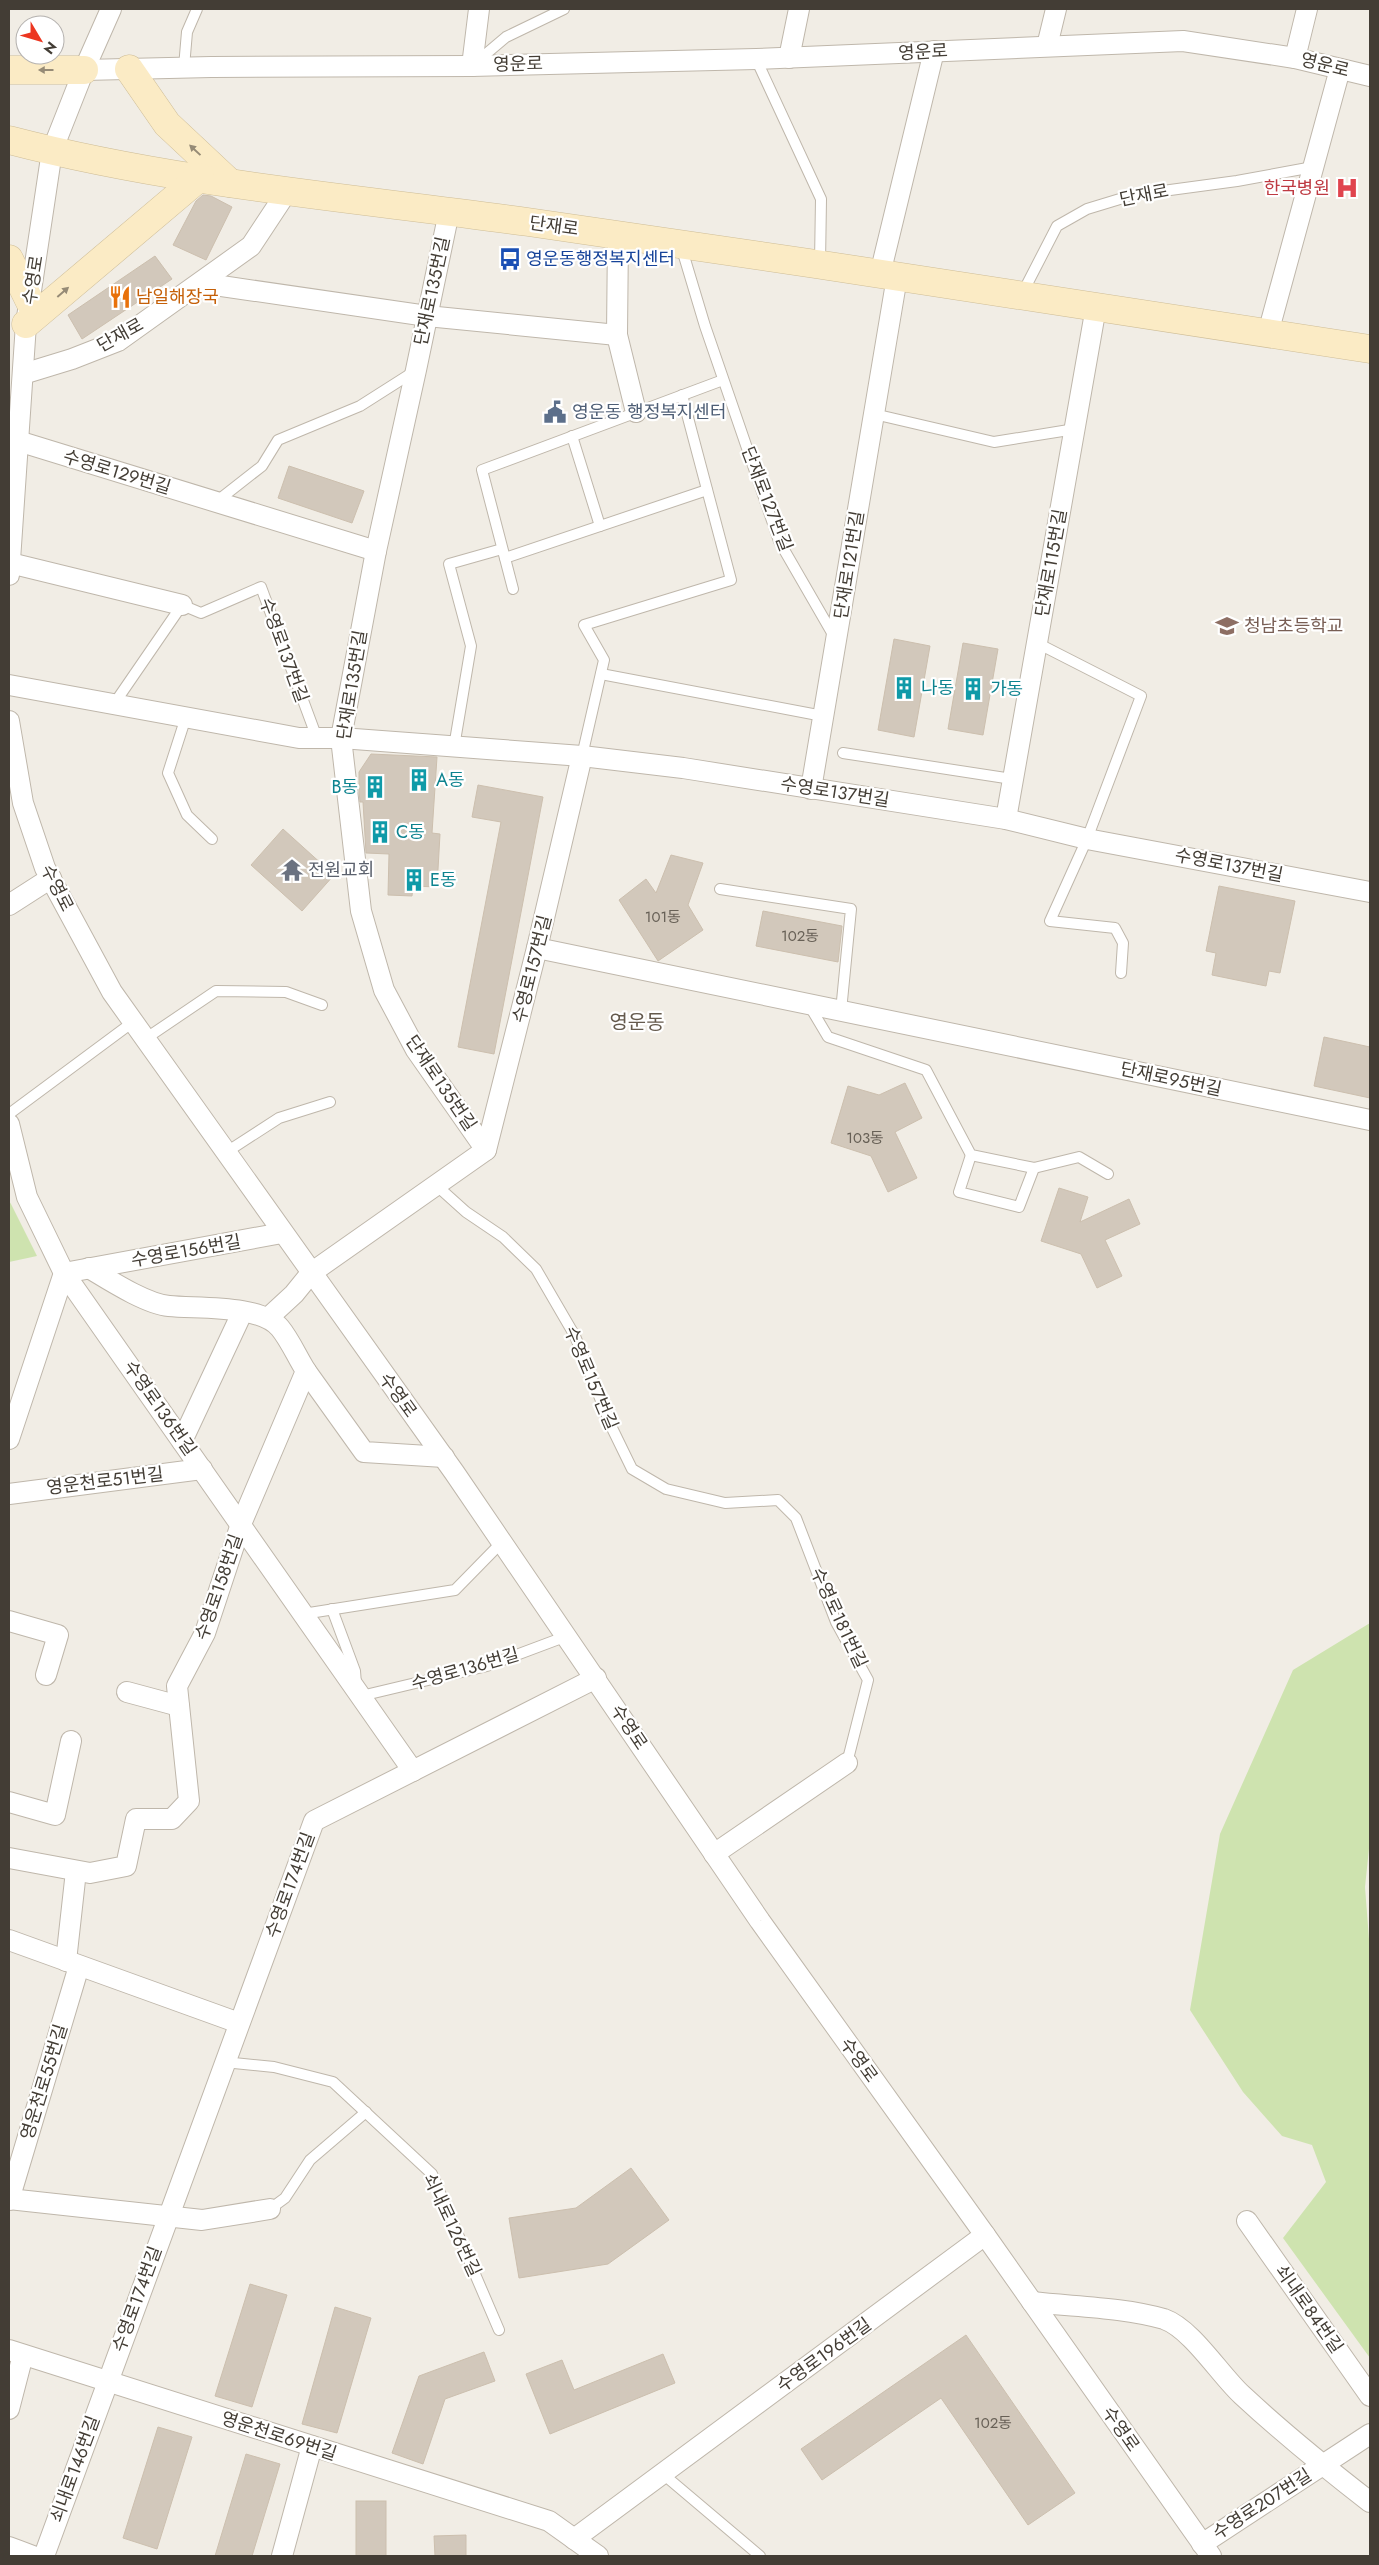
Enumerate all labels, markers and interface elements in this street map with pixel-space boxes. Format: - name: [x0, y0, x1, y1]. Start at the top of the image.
- north arrow: [15, 15, 65, 65]
- text: N: [39, 37, 62, 59]
- street label: 영운로: [898, 38, 948, 66]
- street label: 영운로: [1298, 46, 1352, 84]
- street label: 영운로: [493, 51, 543, 77]
- one-way arrow: [38, 66, 54, 74]
- one-way arrow: [189, 144, 201, 156]
- place label: 한국병원: [1264, 175, 1330, 201]
- hospital icon: 한국병원: [1334, 175, 1360, 201]
- street label: 단재로: [1117, 177, 1171, 213]
- street label: 단재로: [528, 210, 580, 242]
- street label: 단재로135번길: [408, 234, 456, 348]
- bus stop icon: 영운동행정복지센터: [497, 246, 523, 272]
- place label: 영운동행정복지센터: [526, 246, 675, 272]
- street label: 수영로: [16, 253, 50, 307]
- restaurant icon: 남일해장국: [107, 284, 133, 310]
- place label: 남일해장국: [136, 284, 219, 310]
- one-way arrow: [57, 287, 69, 298]
- street label: 단재로: [92, 312, 148, 358]
- public building icon: 영운동 행정복지센터: [542, 399, 568, 425]
- place label: 영운동 행정복지센터: [572, 399, 726, 425]
- street label: 수영로129번길: [60, 443, 174, 501]
- street label: 단재로127번길: [735, 443, 799, 555]
- street label: 단재로115번길: [1029, 507, 1073, 619]
- street label: 단재로121번길: [828, 509, 870, 621]
- street label: 수영로137번길: [253, 594, 315, 706]
- school or university icon: 청남초등학교: [1214, 613, 1240, 639]
- place label: 청남초등학교: [1244, 613, 1343, 639]
- street label: 단재로135번길: [330, 628, 374, 742]
- building icon: 나동: [891, 675, 917, 701]
- place label: 나동: [921, 675, 954, 701]
- building icon: 가동: [960, 676, 986, 702]
- place label: 가동: [990, 676, 1023, 702]
- building icon: A동: [406, 767, 432, 793]
- place label: A동: [436, 767, 464, 793]
- street label: 수영로137번길: [779, 771, 891, 813]
- place label: B동: [331, 774, 358, 800]
- building icon: B동: [362, 774, 388, 800]
- building icon: C동: [367, 819, 393, 845]
- place label: C동: [396, 819, 425, 845]
- street label: 수영로137번길: [1173, 842, 1285, 888]
- temple icon: 전원교회: [279, 857, 305, 883]
- place label: 전원교회: [308, 857, 374, 883]
- street label: 수영로: [34, 860, 80, 916]
- building icon: E동: [401, 867, 427, 893]
- place label: E동: [430, 867, 456, 893]
- house number: 101동: [645, 906, 681, 928]
- street label: 수영로157번길: [506, 912, 558, 1026]
- house number: 102동: [781, 925, 819, 947]
- district label: 영운동: [609, 1008, 665, 1037]
- street label: 단재로135번길: [399, 1030, 483, 1136]
- street label: 단재로95번길: [1118, 1056, 1224, 1102]
- house number: 103동: [846, 1127, 884, 1149]
- street label: 수영로156번길: [129, 1229, 243, 1273]
- street label: 수영로157번길: [557, 1322, 625, 1434]
- street label: 수영로136번길: [117, 1355, 203, 1461]
- street label: 수영로: [373, 1367, 423, 1423]
- street label: 영운천로51번길: [45, 1461, 165, 1501]
- street label: 수영로158번길: [189, 1530, 249, 1644]
- street label: 수영로181번길: [804, 1563, 874, 1673]
- street label: 수영로136번길: [408, 1641, 522, 1697]
- street label: 수영로: [604, 1699, 654, 1755]
- street label: 수영로174번길: [259, 1828, 321, 1942]
- street label: 영운천로55번길: [14, 2021, 74, 2143]
- street label: 수영로: [834, 2032, 884, 2088]
- street label: 쇠내로126번길: [417, 2169, 487, 2281]
- street label: 수영로174번길: [106, 2242, 168, 2356]
- street label: 쇠내로84번길: [1269, 2259, 1349, 2359]
- street label: 수영로196번길: [771, 2312, 877, 2398]
- street label: 수영로: [1096, 2401, 1146, 2457]
- street label: 영운천로69번길: [218, 2405, 340, 2467]
- street label: 쇠내로146번길: [44, 2412, 106, 2526]
- house number: 102동: [974, 2412, 1012, 2434]
- street label: 수영로207번길: [1207, 2462, 1317, 2546]

